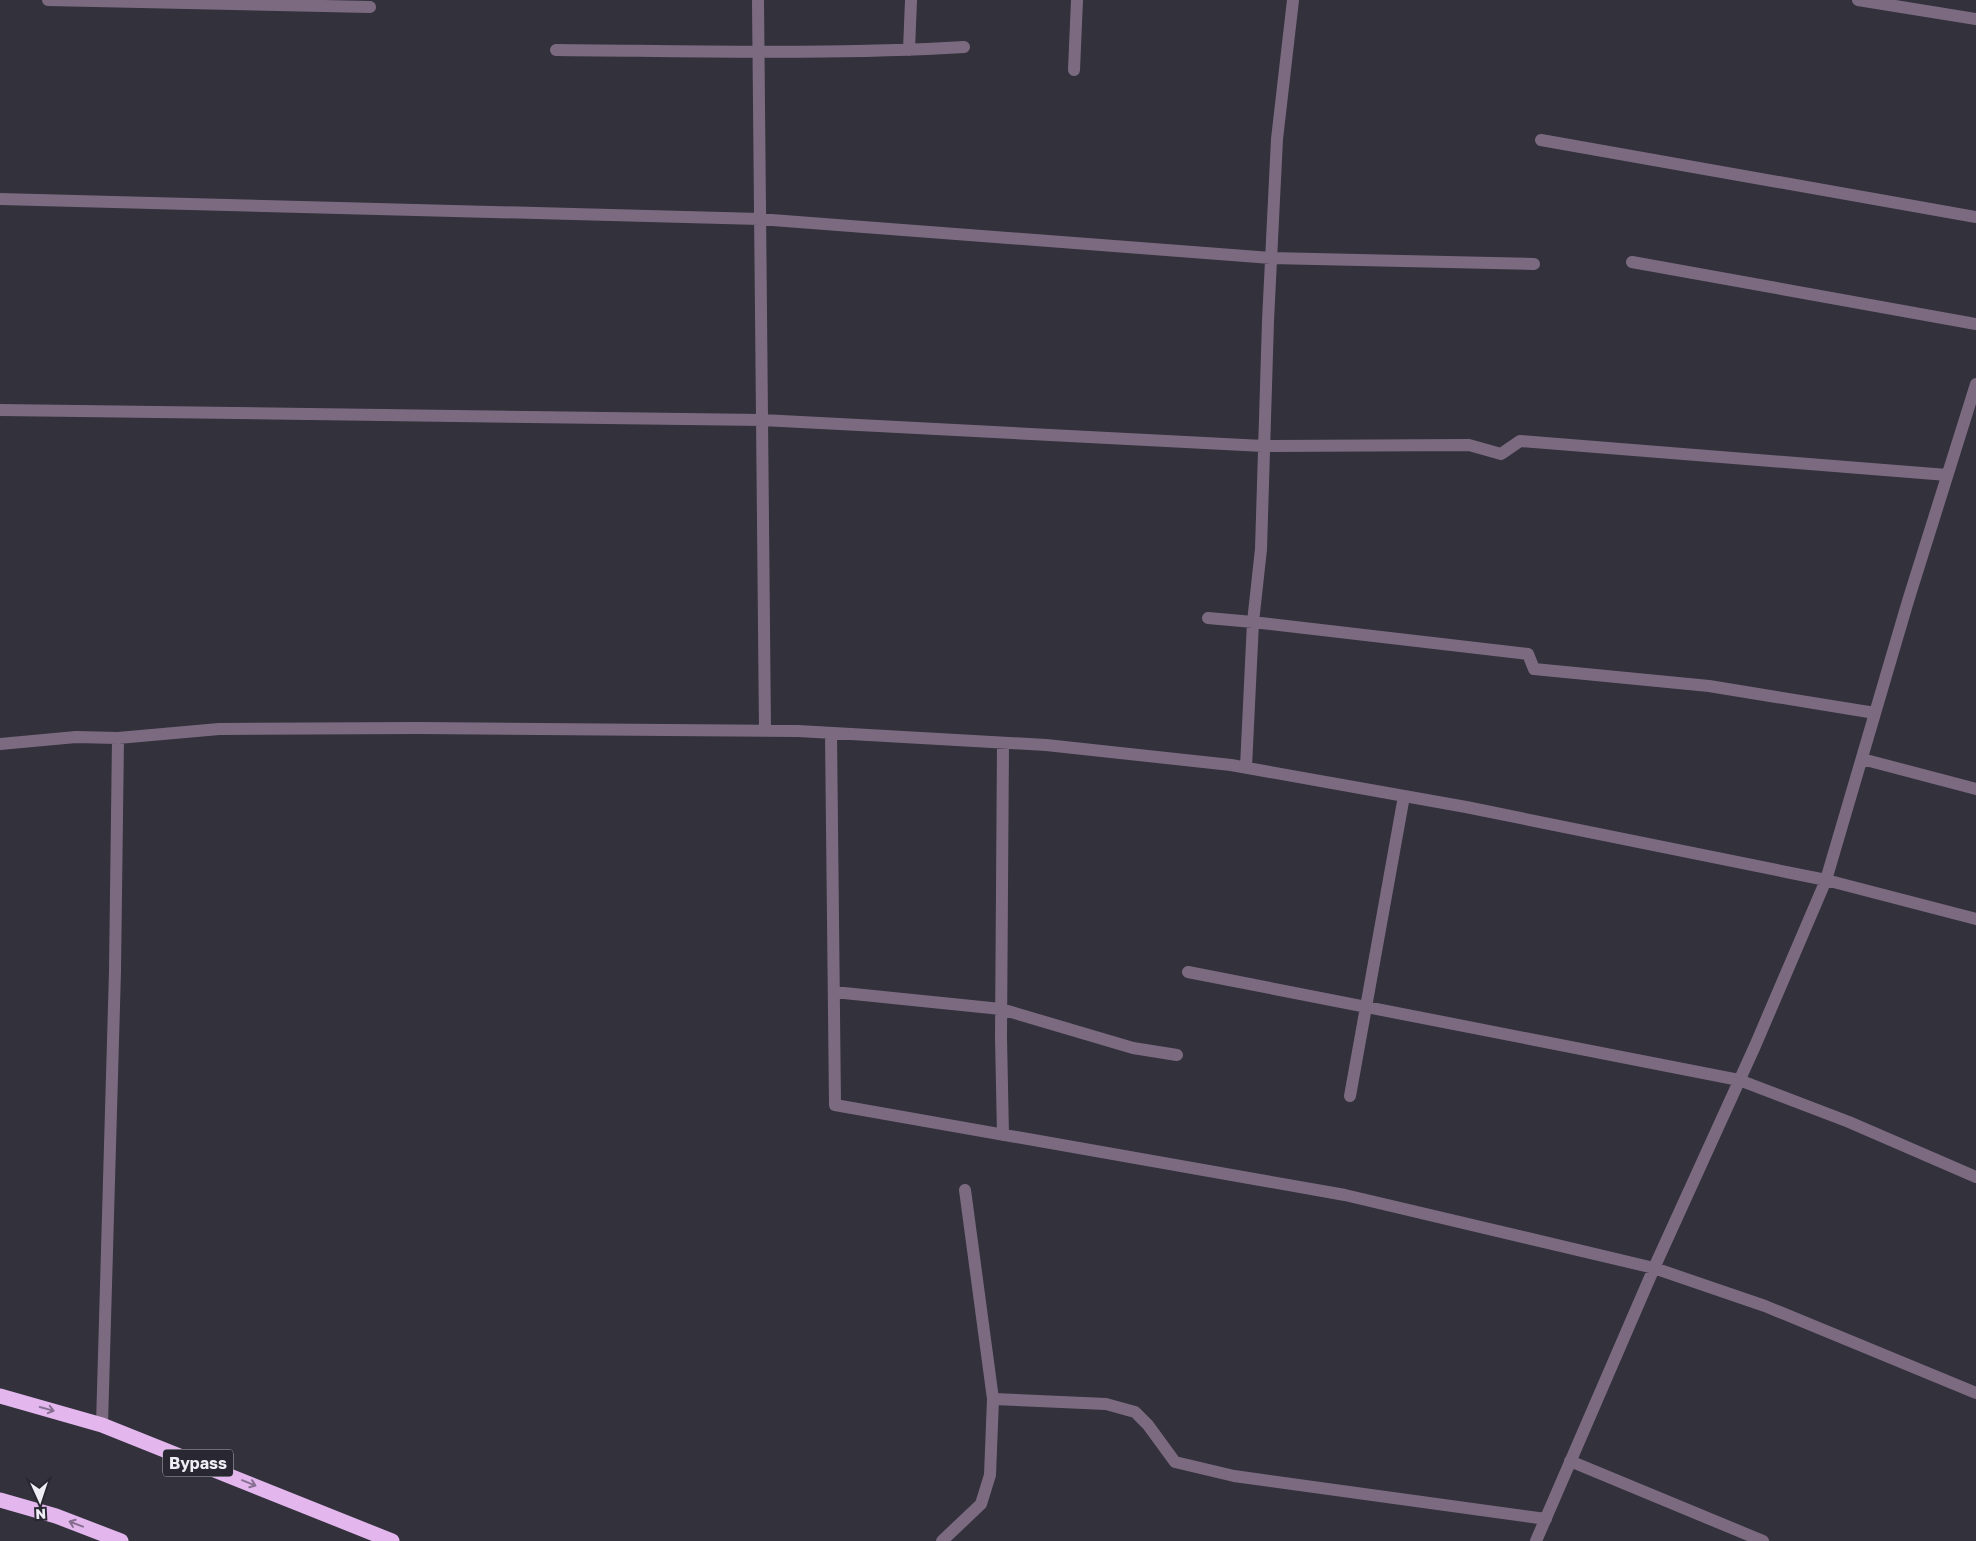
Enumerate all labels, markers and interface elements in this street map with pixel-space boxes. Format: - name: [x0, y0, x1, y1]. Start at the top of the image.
- one-way arrow: [39, 1405, 55, 1415]
- road number: Bypass: [163, 1450, 233, 1476]
- north arrow: [15, 1476, 65, 1526]
- one-way arrow: [241, 1480, 256, 1489]
- text: N: [35, 1506, 46, 1523]
- one-way arrow: [68, 1519, 84, 1528]

